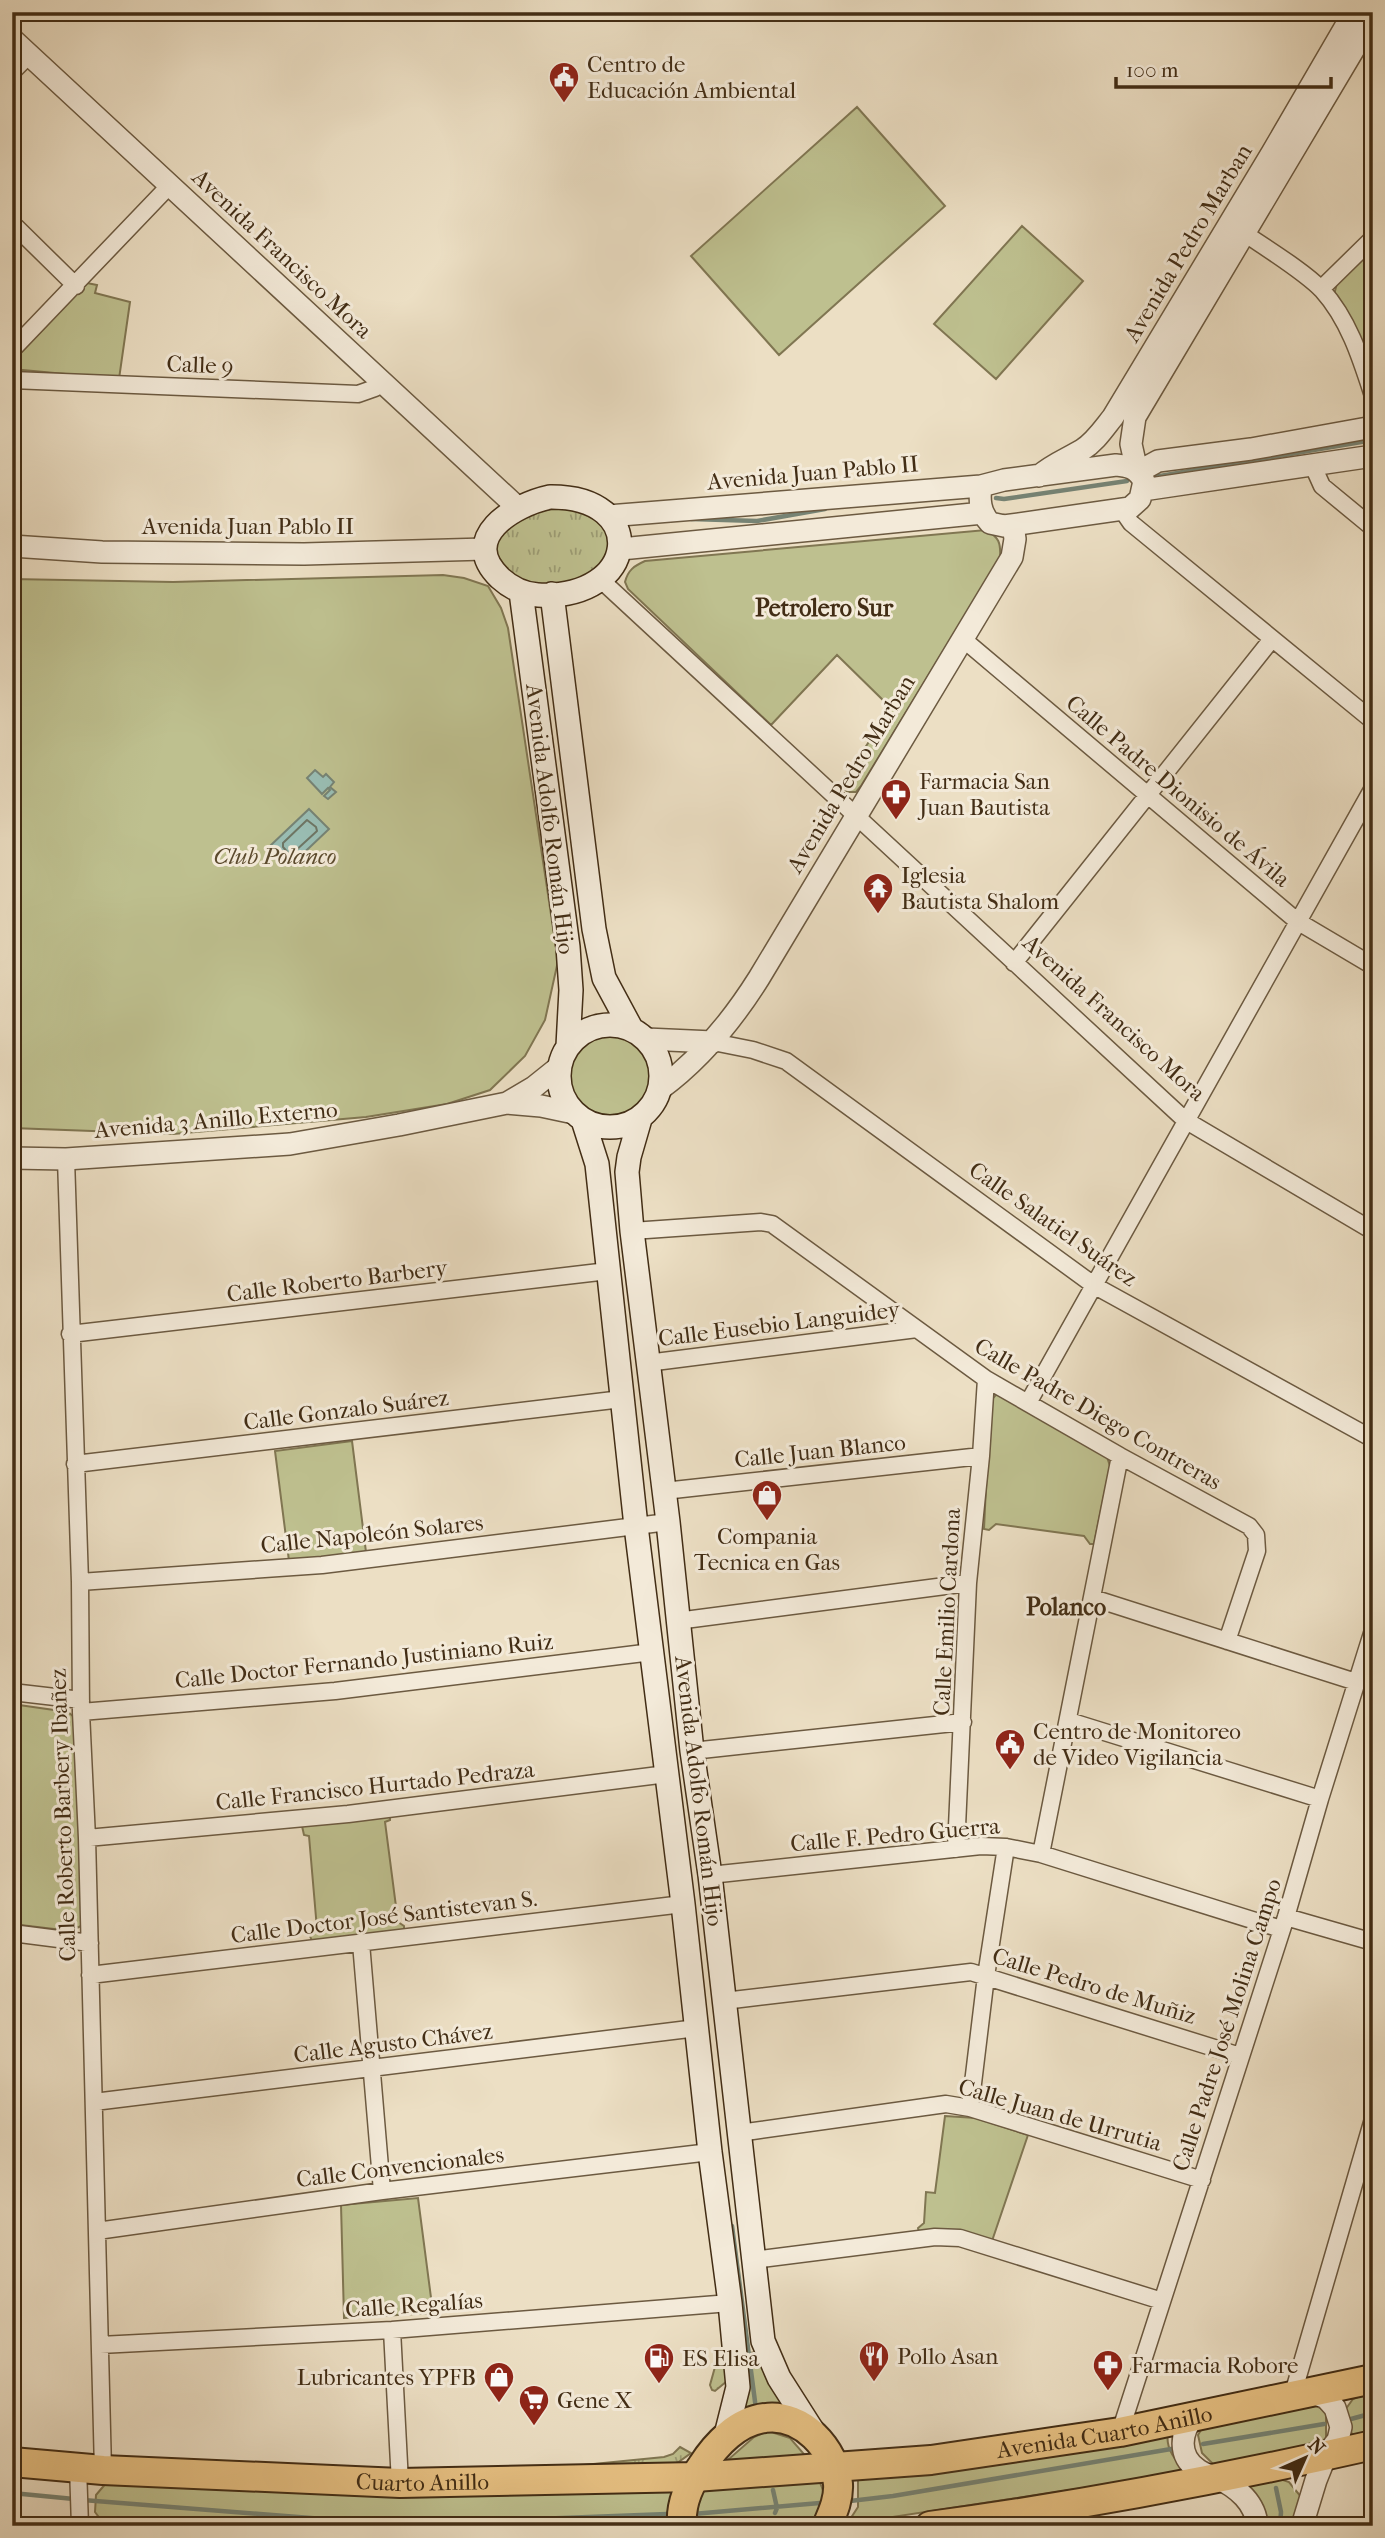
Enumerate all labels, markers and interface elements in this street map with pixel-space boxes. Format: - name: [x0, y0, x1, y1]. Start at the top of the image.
- scale bar: [1116, 46, 1331, 90]
- place label: Centro de Educación Ambiental: [587, 51, 797, 104]
- text: 100 m: [1126, 58, 1179, 82]
- public building icon: Centro de Educación Ambiental: [547, 60, 581, 104]
- street label: Avenida Pedro Marban: [1118, 139, 1258, 348]
- street label: Avenida Francisco Mora: [186, 163, 378, 345]
- street label: Calle 9: [166, 350, 234, 380]
- street label: Avenida Juan Pablo II: [705, 450, 920, 496]
- street label: Avenida Juan Pablo II: [141, 513, 354, 540]
- district label: Petrolero Sur: [755, 594, 894, 622]
- street label: Avenida Pedro Marban: [781, 670, 921, 879]
- street label: Avenida Adolfo Román Hijo: [520, 681, 580, 956]
- street label: Calle Padre Dionisio de Ávila: [1061, 689, 1296, 893]
- place label: Farmacia San Juan Bautista: [917, 768, 1050, 821]
- pharmacy icon: Farmacia San Juan Bautista: [879, 777, 913, 821]
- park label: Club Polanco: [214, 843, 336, 870]
- place label: Iglesia Bautista Shalom: [901, 862, 1059, 915]
- temple icon: Iglesia Bautista Shalom: [861, 871, 895, 915]
- street label: Avenida Francisco Mora: [1017, 928, 1211, 1107]
- street label: Avenida 3 Anillo Externo: [92, 1096, 339, 1144]
- street label: Calle Salatiel Suárez: [964, 1156, 1142, 1292]
- street label: Calle Roberto Barbery: [225, 1254, 450, 1308]
- street label: Calle Eusebio Languidey: [657, 1296, 902, 1352]
- street label: Calle Padre Diego Contreras: [970, 1332, 1226, 1496]
- street label: Calle Gonzalo Suárez: [242, 1384, 450, 1436]
- street label: Calle Juan Blanco: [733, 1429, 907, 1473]
- shop icon: Compania Tecnica en Gas: [750, 1478, 784, 1522]
- street label: Calle Emilio Cardona: [928, 1507, 966, 1717]
- street label: Calle Napoleón Solares: [259, 1509, 485, 1559]
- place label: Compania Tecnica en Gas: [694, 1523, 840, 1576]
- district label: Polanco: [1026, 1593, 1106, 1621]
- street label: Calle Doctor Fernando Justiniano Ruiz: [174, 1628, 554, 1694]
- street label: Avenida Adolfo Román Hijo: [669, 1653, 729, 1928]
- street label: Calle Roberto Barbery Ibañez: [44, 1668, 82, 1962]
- place label: Centro de Monitoreo de Video Vigilancia: [1033, 1718, 1241, 1771]
- public building icon: Centro de Monitoreo de Video Vigilancia: [993, 1727, 1027, 1771]
- street label: Calle Francisco Hurtado Pedraza: [214, 1756, 536, 1816]
- street label: Calle F. Pedro Guerra: [789, 1812, 1001, 1858]
- street label: Calle Padre José Molina Campo: [1167, 1875, 1287, 2175]
- street label: Calle Doctor José Santistevan S.: [229, 1885, 539, 1949]
- street label: Calle Pedro de Muñiz: [989, 1942, 1199, 2030]
- street label: Calle Agusto Chávez: [292, 2017, 494, 2069]
- street label: Calle Juan de Urrutia: [955, 2073, 1165, 2157]
- street label: Calle Convencionales: [295, 2141, 505, 2193]
- street label: Calle Regalías: [344, 2287, 484, 2323]
- restaurant icon: Pollo Asan: [857, 2339, 891, 2383]
- fuel station icon: ES Elisa: [642, 2341, 676, 2385]
- place label: Pollo Asan: [897, 2343, 999, 2370]
- place label: ES Elisa: [682, 2345, 760, 2372]
- pharmacy icon: Farmacia Robore: [1091, 2348, 1125, 2392]
- place label: Farmacia Robore: [1131, 2352, 1298, 2379]
- shop icon: Lubricantes YPFB: [482, 2360, 516, 2404]
- place label: Lubricantes YPFB: [297, 2364, 476, 2391]
- supermarket icon: Gene X: [517, 2383, 551, 2427]
- place label: Gene X: [557, 2387, 632, 2414]
- street label: Avenida Cuarto Anillo: [994, 2400, 1215, 2464]
- north arrow: [1270, 2422, 1340, 2492]
- text: N: [1303, 2434, 1330, 2460]
- street label: Cuarto Anillo: [355, 2468, 489, 2497]

